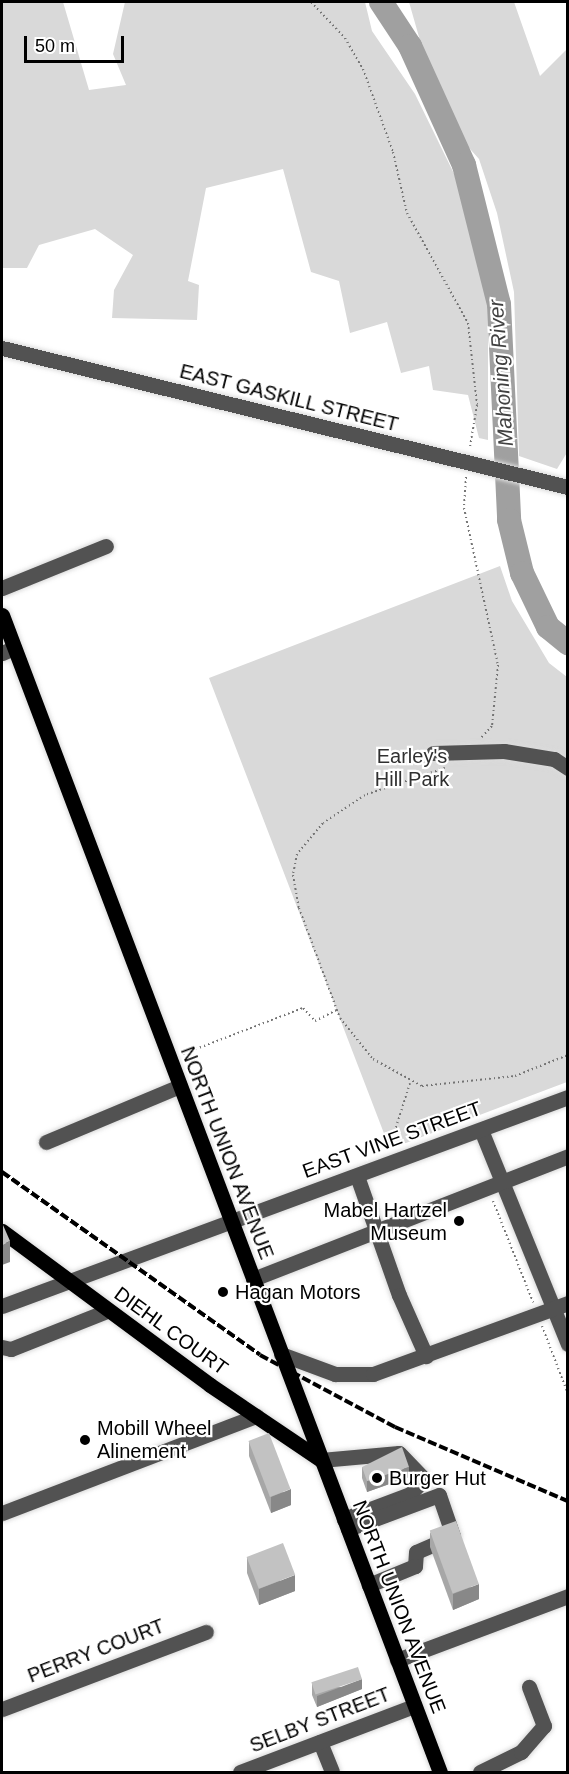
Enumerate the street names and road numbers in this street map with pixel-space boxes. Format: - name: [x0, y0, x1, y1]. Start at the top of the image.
- street label: EAST GASKILL STREET: [177, 359, 401, 437]
- street label: NORTH UNION AVENUE: [175, 1043, 279, 1263]
- street label: EAST VINE STREET: [299, 1096, 485, 1184]
- street label: DIEHL COURT: [109, 1282, 233, 1380]
- street label: NORTH UNION AVENUE: [347, 1497, 451, 1717]
- street label: PERRY COURT: [24, 1614, 168, 1688]
- street label: SELBY STREET: [246, 1682, 394, 1758]

